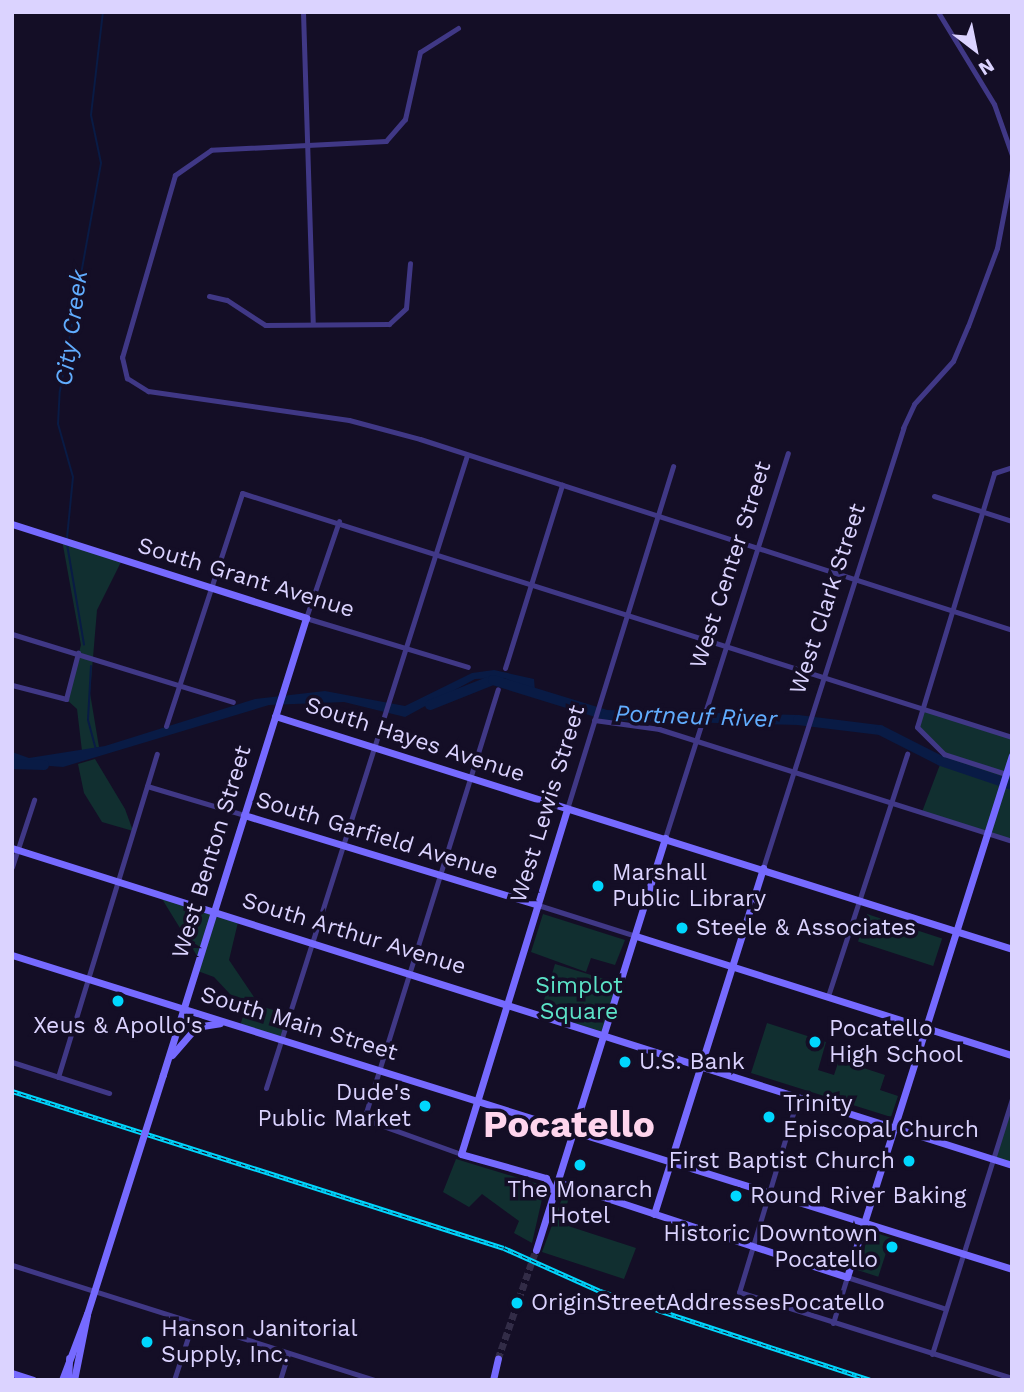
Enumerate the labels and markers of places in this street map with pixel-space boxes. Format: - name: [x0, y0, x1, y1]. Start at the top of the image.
- place label: Marshall Public Library: [612, 859, 766, 913]
- marker: Marshall Public Library: [590, 878, 606, 894]
- place label: Steele & Associates: [696, 914, 917, 942]
- marker: Steele & Associates: [674, 920, 690, 936]
- marker: Xeus & Apollo's: [110, 993, 126, 1009]
- place label: Xeus & Apollo's: [33, 1012, 203, 1040]
- place label: Pocatello High School: [829, 1015, 963, 1069]
- marker: Pocatello High School: [807, 1034, 823, 1050]
- place label: U.S. Bank: [639, 1048, 745, 1076]
- marker: U.S. Bank: [617, 1054, 633, 1070]
- place label: Dude's Public Market: [257, 1079, 411, 1133]
- place label: Trinity Episcopal Church: [783, 1090, 980, 1144]
- marker: Dude's Public Market: [417, 1098, 433, 1114]
- marker: Trinity Episcopal Church: [761, 1109, 777, 1125]
- place label: First Baptist Church: [668, 1147, 895, 1175]
- marker: First Baptist Church: [901, 1153, 917, 1169]
- marker: The Monarch Hotel: [572, 1157, 588, 1173]
- place label: The Monarch Hotel: [507, 1176, 653, 1230]
- place label: Round River Baking: [750, 1182, 967, 1210]
- marker: Round River Baking: [728, 1188, 744, 1204]
- place label: Historic Downtown Pocatello: [663, 1220, 878, 1274]
- marker: Historic Downtown Pocatello: [884, 1239, 900, 1255]
- place label: OriginStreetAddressesPocatello: [531, 1289, 885, 1317]
- marker: OriginStreetAddressesPocatello: [509, 1295, 525, 1311]
- place label: Hanson Janitorial Supply, Inc.: [161, 1315, 358, 1369]
- marker: Hanson Janitorial Supply, Inc.: [139, 1334, 155, 1350]

